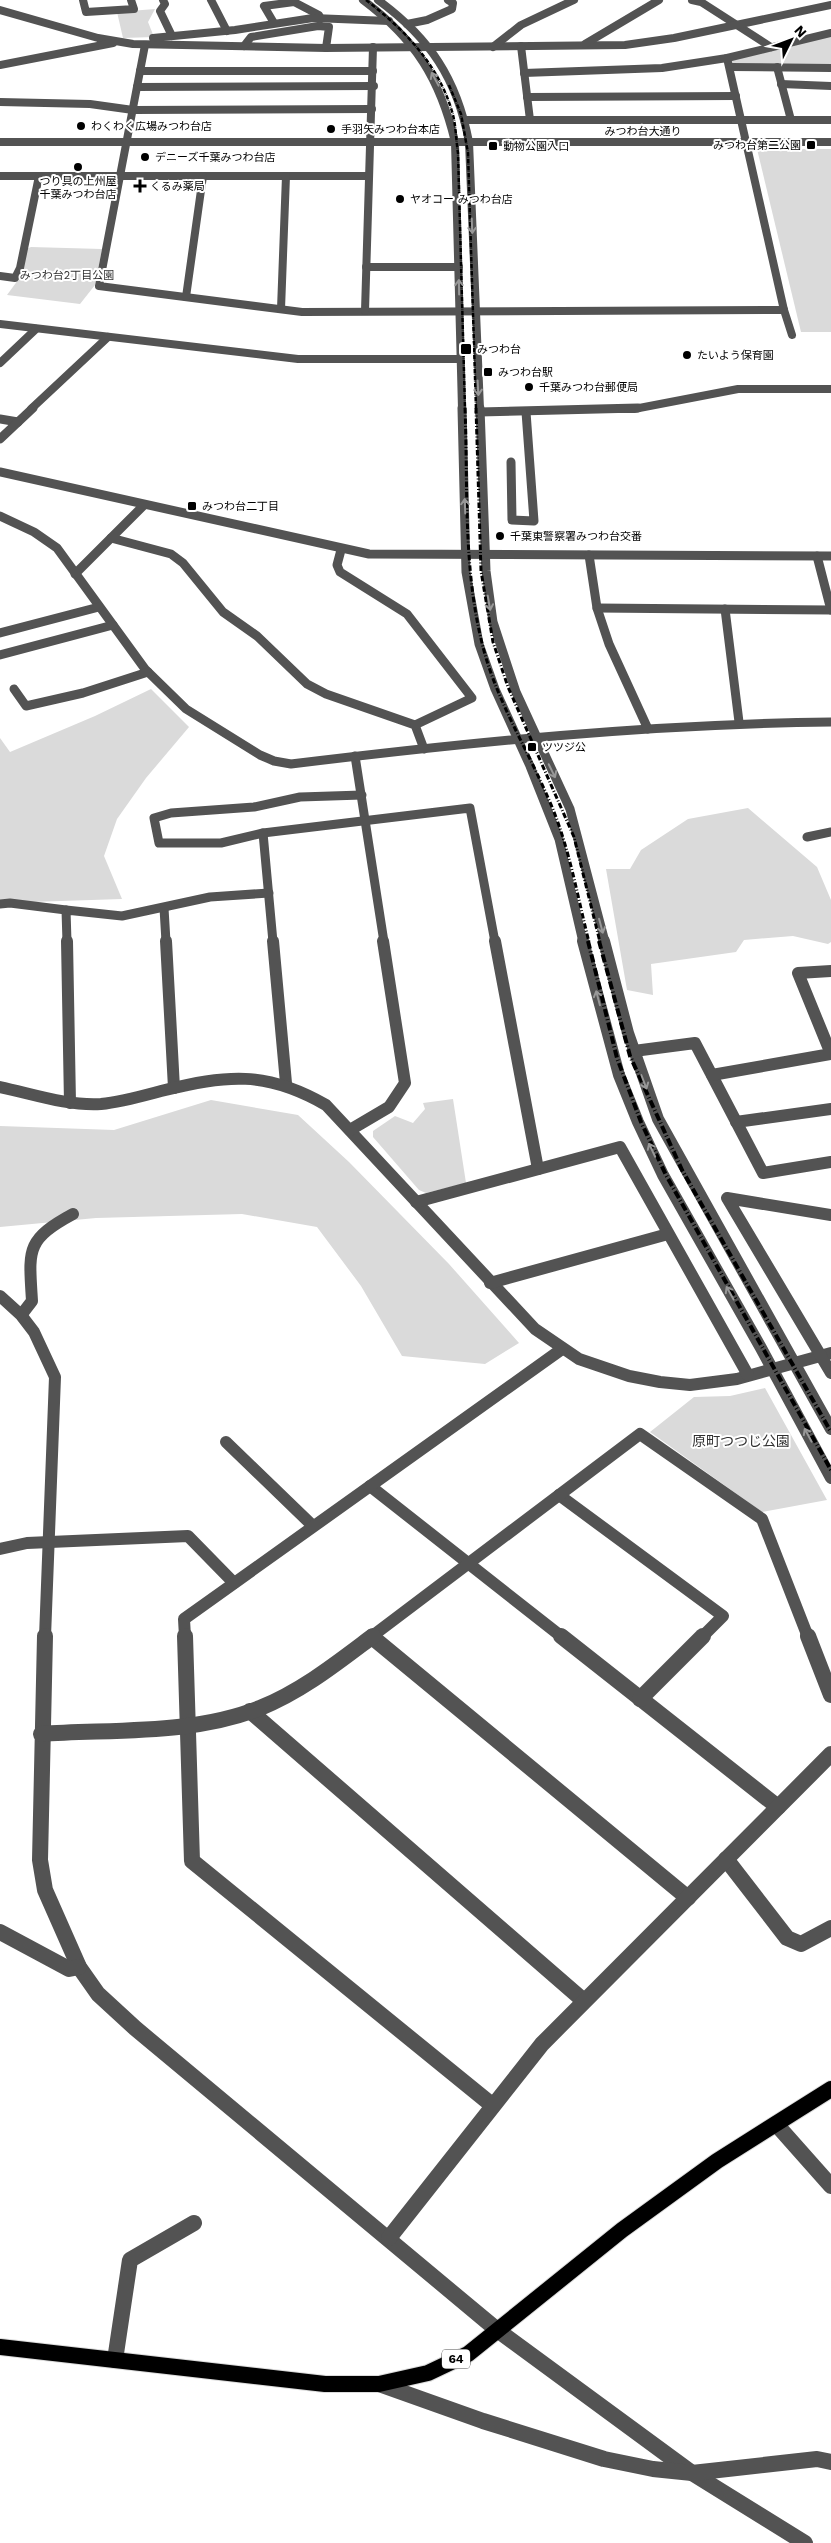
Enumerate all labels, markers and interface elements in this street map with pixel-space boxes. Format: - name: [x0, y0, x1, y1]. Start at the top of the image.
- north arrow: [766, 15, 816, 65]
- text: N: [791, 22, 810, 41]
- one-way arrow: [430, 73, 440, 87]
- marker: わくわく広場みつわ台店: [75, 120, 87, 132]
- place label: わくわく広場みつわ台店: [91, 120, 212, 133]
- marker: 手羽矢みつわ台本店: [325, 123, 337, 135]
- place label: 手羽矢みつわ台本店: [341, 123, 440, 136]
- street label: みつわ台大通り: [605, 125, 682, 138]
- place label: みつわ台第二公園: [713, 139, 801, 152]
- marker: みつわ台第二公園: [805, 139, 817, 151]
- marker: 動物公園入口: [487, 140, 499, 152]
- place label: 動物公園入口: [503, 140, 569, 153]
- marker: デニーズ千葉みつわ台店: [139, 151, 151, 163]
- place label: デニーズ千葉みつわ台店: [155, 151, 275, 164]
- marker: つり具の上州屋 千葉みつわ台店: [72, 161, 84, 173]
- place label: つり具の上州屋 千葉みつわ台店: [40, 175, 117, 201]
- marker: くるみ薬局: [134, 180, 146, 192]
- place label: くるみ薬局: [150, 180, 205, 193]
- marker: ヤオコー みつわ台店: [394, 193, 406, 205]
- place label: ヤオコー みつわ台店: [410, 193, 513, 206]
- one-way arrow: [468, 218, 477, 234]
- park label: みつわ台2丁目公園: [20, 269, 114, 282]
- one-way arrow: [454, 279, 464, 295]
- marker: みつわ台: [459, 342, 473, 356]
- place label: みつわ台: [477, 343, 521, 356]
- marker: たいよう保育園: [681, 349, 693, 361]
- place label: たいよう保育園: [697, 349, 774, 362]
- marker: みつわ台駅: [482, 366, 494, 378]
- place label: みつわ台駅: [498, 366, 553, 379]
- one-way arrow: [473, 380, 482, 396]
- marker: 千葉みつわ台郵便局: [523, 381, 535, 393]
- place label: 千葉みつわ台郵便局: [539, 381, 638, 394]
- one-way arrow: [461, 499, 470, 515]
- marker: みつわ台二丁目: [186, 500, 198, 512]
- place label: みつわ台二丁目: [202, 500, 279, 513]
- marker: 千葉東警察署みつわ台交番: [494, 530, 506, 542]
- place label: 千葉東警察署みつわ台交番: [510, 530, 642, 543]
- one-way arrow: [484, 595, 494, 611]
- marker: ツツジ公: [526, 741, 538, 753]
- place label: ツツジ公: [542, 741, 586, 754]
- one-way arrow: [548, 763, 557, 778]
- one-way arrow: [597, 917, 607, 933]
- one-way arrow: [592, 990, 602, 1006]
- one-way arrow: [640, 1074, 649, 1089]
- one-way arrow: [646, 1143, 656, 1158]
- one-way arrow: [725, 1285, 735, 1300]
- one-way arrow: [803, 1428, 813, 1443]
- park label: 原町つつじ公園: [692, 1433, 790, 1449]
- road number: 64: [442, 2350, 470, 2368]

